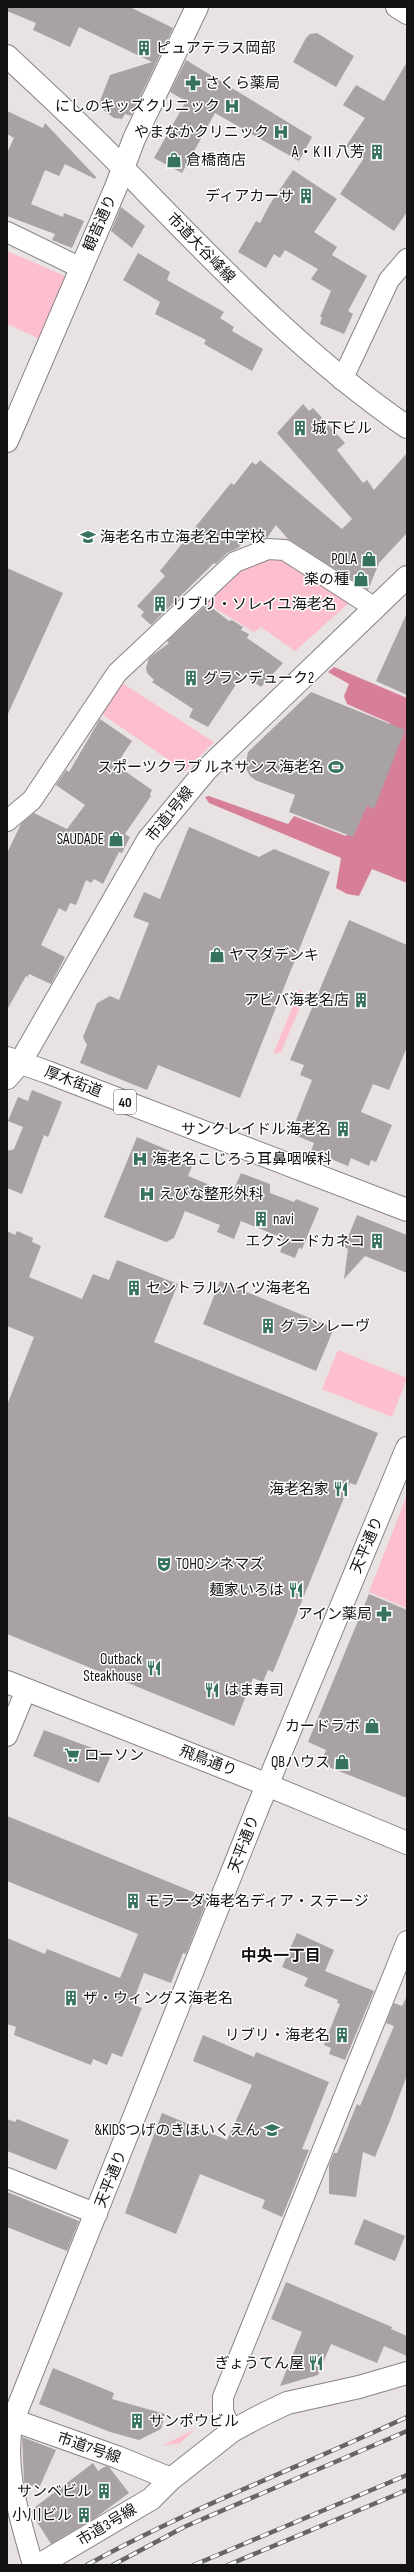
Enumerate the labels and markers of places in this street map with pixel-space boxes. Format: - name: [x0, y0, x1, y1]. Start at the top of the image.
- building icon: ピュアテラス岡部: [135, 39, 153, 57]
- place label: ピュアテラス岡部: [156, 39, 275, 58]
- pharmacy icon: さくら薬局: [184, 74, 202, 92]
- place label: さくら薬局: [205, 74, 280, 93]
- place label: にしのキッズクリニック: [55, 97, 220, 116]
- hospital icon: にしのキッズクリニック: [223, 97, 241, 115]
- place label: やまなかクリニック: [134, 123, 269, 142]
- hospital icon: やまなかクリニック: [272, 123, 290, 141]
- place label: A・KⅡ八芳: [291, 143, 365, 162]
- building icon: A・KⅡ八芳: [368, 143, 386, 161]
- shop icon: 倉橋商店: [165, 151, 183, 169]
- place label: 倉橋商店: [186, 151, 246, 170]
- place label: ディアカーサ: [205, 187, 294, 206]
- building icon: ディアカーサ: [297, 187, 315, 205]
- building icon: 城下ビル: [291, 419, 309, 437]
- place label: 城下ビル: [312, 419, 372, 438]
- school or university icon: 海老名市立海老名中学校: [79, 528, 97, 546]
- place label: 海老名市立海老名中学校: [100, 528, 265, 547]
- place label: POLA: [331, 550, 358, 569]
- shop icon: POLA: [360, 550, 378, 568]
- place label: 楽の種: [304, 570, 349, 589]
- shop icon: 楽の種: [352, 570, 370, 588]
- building icon: リブリ・ソレイユ海老名: [151, 595, 169, 613]
- place label: リブリ・ソレイユ海老名: [172, 595, 337, 614]
- building icon: グランデューク2: [182, 669, 200, 687]
- place label: グランデューク2: [203, 669, 314, 688]
- place label: スポーツクラブ ルネサンス海老名: [97, 758, 324, 777]
- sports icon: スポーツクラブ ルネサンス海老名: [327, 758, 345, 776]
- place label: SAUDADE: [57, 830, 104, 849]
- shop icon: SAUDADE: [107, 830, 125, 848]
- shop icon: ヤマダデンキ: [208, 946, 226, 964]
- place label: ヤマダデンキ: [229, 946, 319, 965]
- place label: アビバ海老名店: [244, 991, 349, 1010]
- building icon: アビバ海老名店: [352, 991, 370, 1009]
- place label: サンクレイドル海老名: [181, 1120, 331, 1139]
- building icon: サンクレイドル海老名: [334, 1120, 352, 1138]
- hospital icon: 海老名こじろう耳鼻咽喉科: [131, 1150, 149, 1168]
- place label: 海老名こじろう耳鼻咽喉科: [152, 1150, 332, 1169]
- hospital icon: えびな整形外科: [138, 1185, 156, 1203]
- place label: えびな整形外科: [159, 1185, 264, 1204]
- building icon: navi: [252, 1210, 270, 1228]
- place label: navi: [273, 1210, 294, 1229]
- place label: エクシードカネコ: [245, 1232, 365, 1251]
- building icon: エクシードカネコ: [368, 1232, 386, 1250]
- building icon: セントラルハイツ海老名: [125, 1279, 143, 1297]
- place label: セントラルハイツ海老名: [146, 1279, 311, 1298]
- building icon: グランレーヴ: [259, 1317, 277, 1335]
- place label: グランレーヴ: [280, 1317, 370, 1336]
- place label: 海老名家: [269, 1480, 329, 1499]
- restaurant icon: 海老名家: [332, 1480, 350, 1498]
- theatre icon: TOHOシネマズ: [155, 1555, 173, 1573]
- place label: TOHOシネマズ: [176, 1555, 264, 1574]
- place label: 麺家いろは: [209, 1581, 284, 1600]
- restaurant icon: 麺家いろは: [287, 1581, 305, 1599]
- place label: アイン薬局: [298, 1605, 372, 1624]
- pharmacy icon: アイン薬局: [375, 1605, 393, 1623]
- place label: Outback Steakhouse: [83, 1650, 142, 1686]
- restaurant icon: Outback Steakhouse: [145, 1659, 163, 1677]
- restaurant icon: はま寿司: [203, 1681, 221, 1699]
- place label: はま寿司: [224, 1681, 284, 1700]
- place label: カードラボ: [285, 1717, 360, 1736]
- shop icon: カードラボ: [363, 1717, 381, 1735]
- supermarket icon: ローソン: [63, 1746, 81, 1764]
- place label: ローソン: [84, 1746, 144, 1765]
- place label: QBハウス: [271, 1753, 330, 1772]
- shop icon: QBハウス: [333, 1753, 351, 1771]
- building icon: モラーダ海老名ディア・ステージ: [124, 1892, 142, 1910]
- place label: モラーダ海老名ディア・ステージ: [145, 1892, 369, 1911]
- building icon: ザ・ウィングス海老名: [62, 1989, 80, 2007]
- place label: ザ・ウィングス海老名: [83, 1989, 233, 2008]
- place label: リブリ・海老名: [225, 2026, 330, 2045]
- building icon: リブリ・海老名: [333, 2026, 351, 2044]
- place label: &KIDSつげのきほいくえん: [94, 2121, 260, 2140]
- school or university icon: &KIDSつげのきほいくえん: [263, 2121, 281, 2139]
- place label: ぎょうてん屋: [215, 2354, 304, 2373]
- restaurant icon: ぎょうてん屋: [307, 2354, 325, 2372]
- building icon: サンポウビル: [128, 2412, 146, 2430]
- place label: サンポウビル: [149, 2412, 239, 2431]
- place label: サンベビル: [17, 2482, 92, 2501]
- building icon: サンベビル: [95, 2482, 113, 2500]
- place label: 小川ビル: [12, 2506, 72, 2525]
- building icon: 小川ビル: [75, 2506, 93, 2524]

